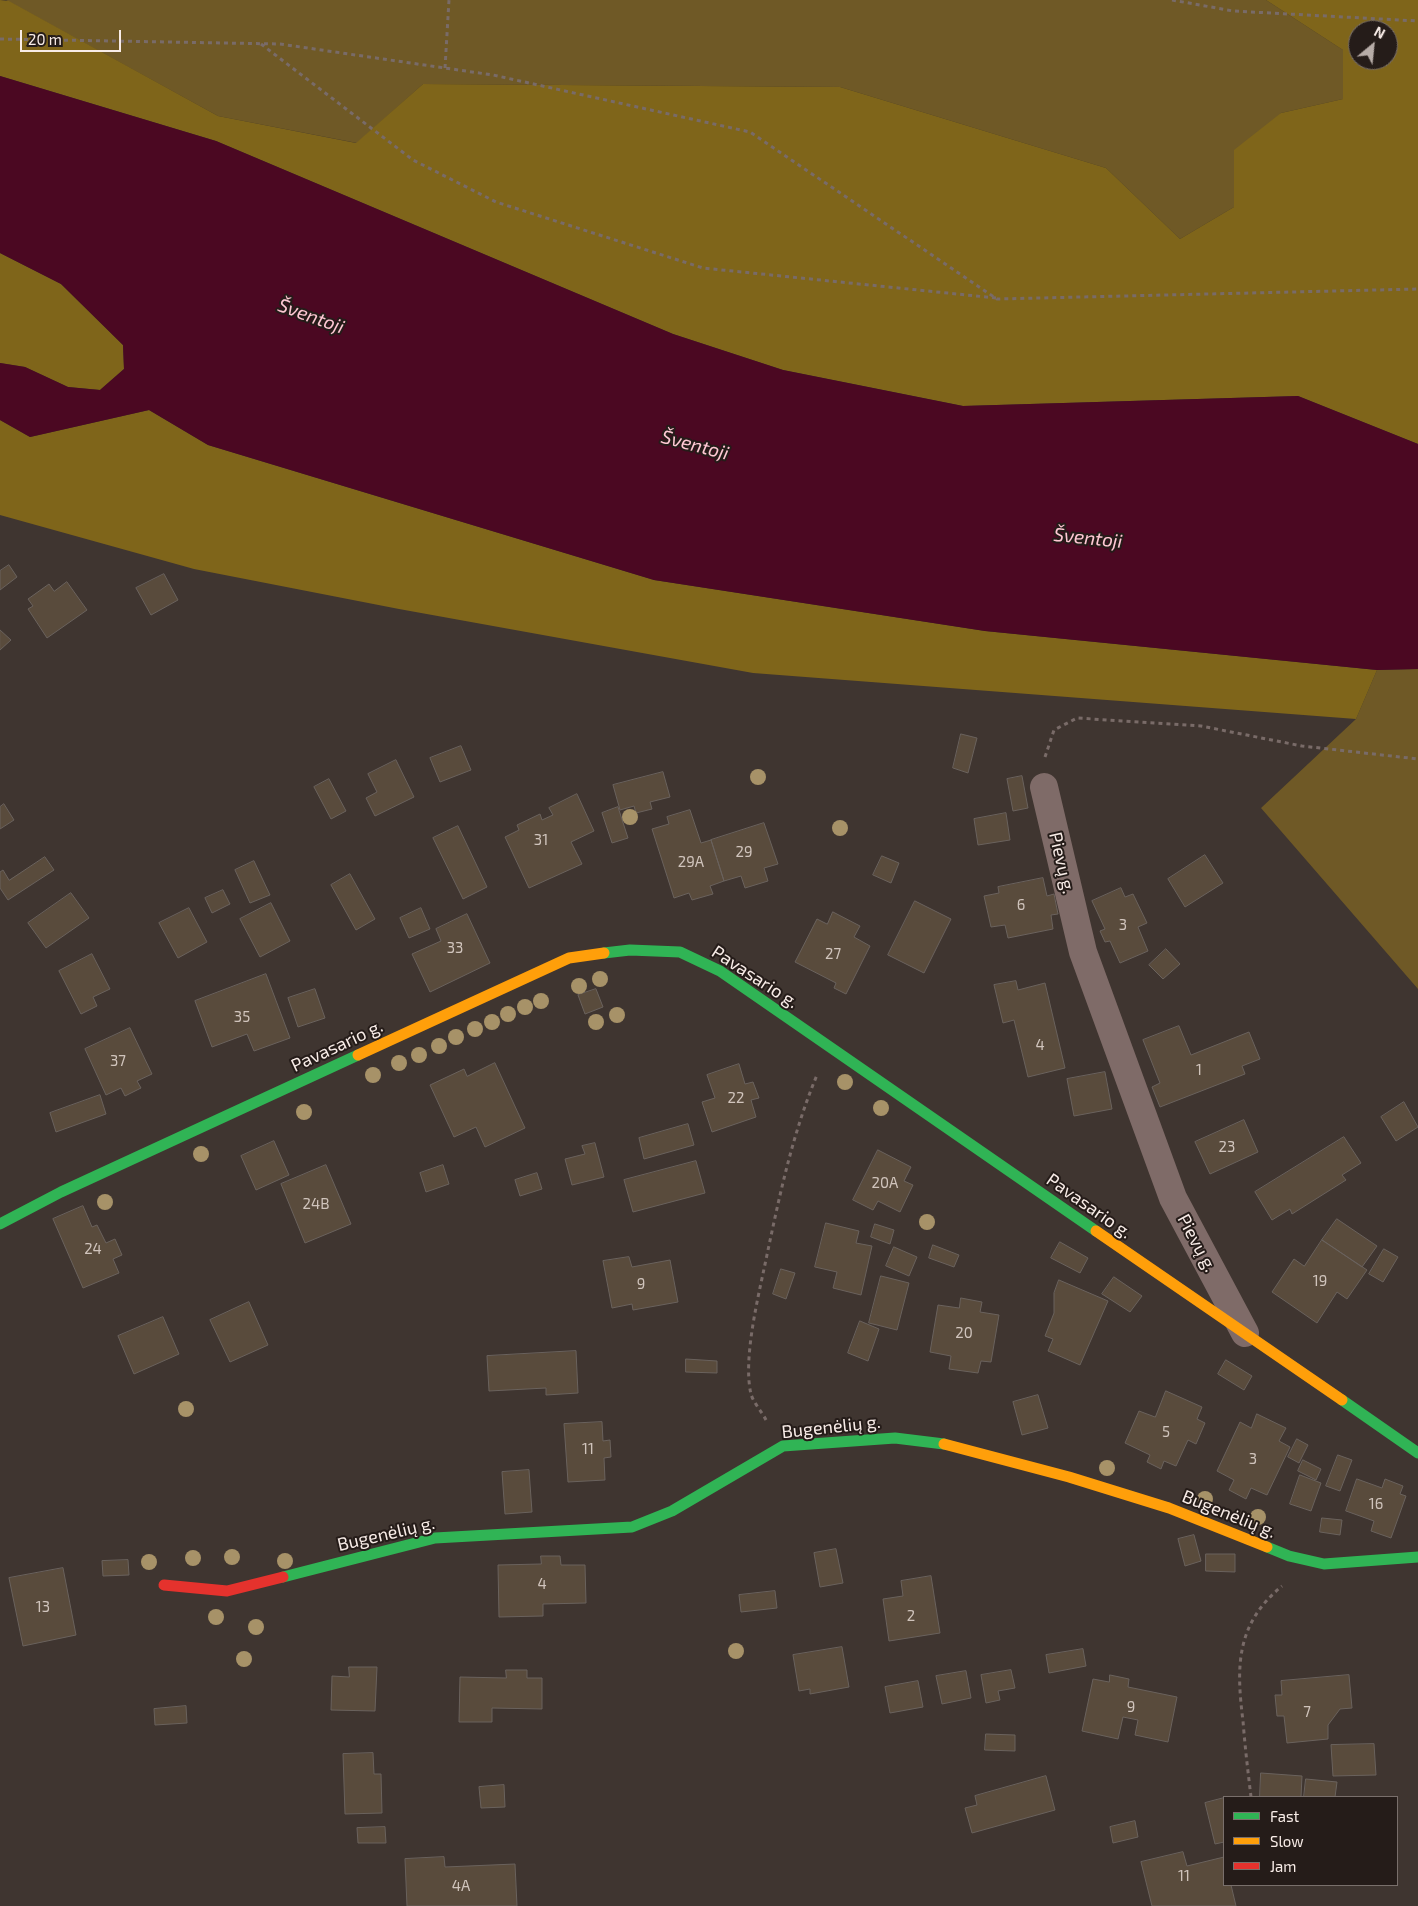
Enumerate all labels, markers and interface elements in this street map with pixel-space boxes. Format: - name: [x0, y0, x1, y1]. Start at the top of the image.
- scale bar: [22, 20, 124, 52]
- north arrow: [1348, 20, 1398, 70]
- text: N: [1371, 22, 1388, 42]
- text: 20 m: [28, 30, 62, 48]
- water label: Šventoji: [275, 293, 347, 339]
- water label: Šventoji: [659, 425, 731, 465]
- water label: Šventoji: [1052, 523, 1124, 553]
- street label: Pievų g.: [1044, 830, 1080, 896]
- house number: 31: [534, 831, 548, 849]
- house number: 29: [735, 843, 753, 861]
- house number: 29A: [678, 853, 704, 871]
- house number: 6: [1017, 896, 1025, 914]
- house number: 3: [1119, 916, 1127, 934]
- house number: 33: [447, 939, 463, 957]
- street label: Pavasario g.: [708, 941, 802, 1013]
- house number: 27: [825, 945, 841, 963]
- house number: 35: [234, 1008, 250, 1026]
- street label: Pavasario g.: [288, 1015, 386, 1077]
- house number: 4: [1035, 1036, 1045, 1054]
- house number: 37: [110, 1052, 126, 1070]
- house number: 1: [1196, 1061, 1202, 1079]
- house number: 22: [728, 1089, 744, 1107]
- house number: 23: [1219, 1138, 1235, 1156]
- street label: Pavasario g.: [1042, 1169, 1136, 1243]
- house number: 20A: [872, 1174, 898, 1192]
- house number: 24B: [303, 1195, 329, 1213]
- street label: Pievų g.: [1173, 1210, 1221, 1276]
- house number: 24: [84, 1240, 102, 1258]
- house number: 19: [1313, 1272, 1327, 1290]
- house number: 9: [637, 1275, 645, 1293]
- house number: 20: [955, 1324, 973, 1342]
- street label: Bugenėlių g.: [780, 1411, 882, 1443]
- house number: 5: [1162, 1423, 1170, 1441]
- house number: 11: [582, 1440, 594, 1458]
- house number: 3: [1249, 1450, 1257, 1468]
- street label: Bugenėlių g.: [1179, 1485, 1279, 1543]
- house number: 16: [1369, 1495, 1383, 1513]
- street label: Bugenėlių g.: [335, 1512, 437, 1556]
- house number: 4: [537, 1575, 547, 1593]
- house number: 13: [36, 1598, 50, 1616]
- house number: 2: [907, 1607, 915, 1625]
- house number: 9: [1127, 1698, 1135, 1716]
- house number: 7: [1303, 1703, 1311, 1721]
- legend: [1223, 1796, 1398, 1886]
- text: Fast: [1270, 1807, 1299, 1825]
- text: Slow: [1270, 1832, 1304, 1850]
- text: Jam: [1270, 1857, 1296, 1875]
- house number: 11: [1178, 1867, 1190, 1885]
- house number: 4A: [452, 1877, 470, 1895]

